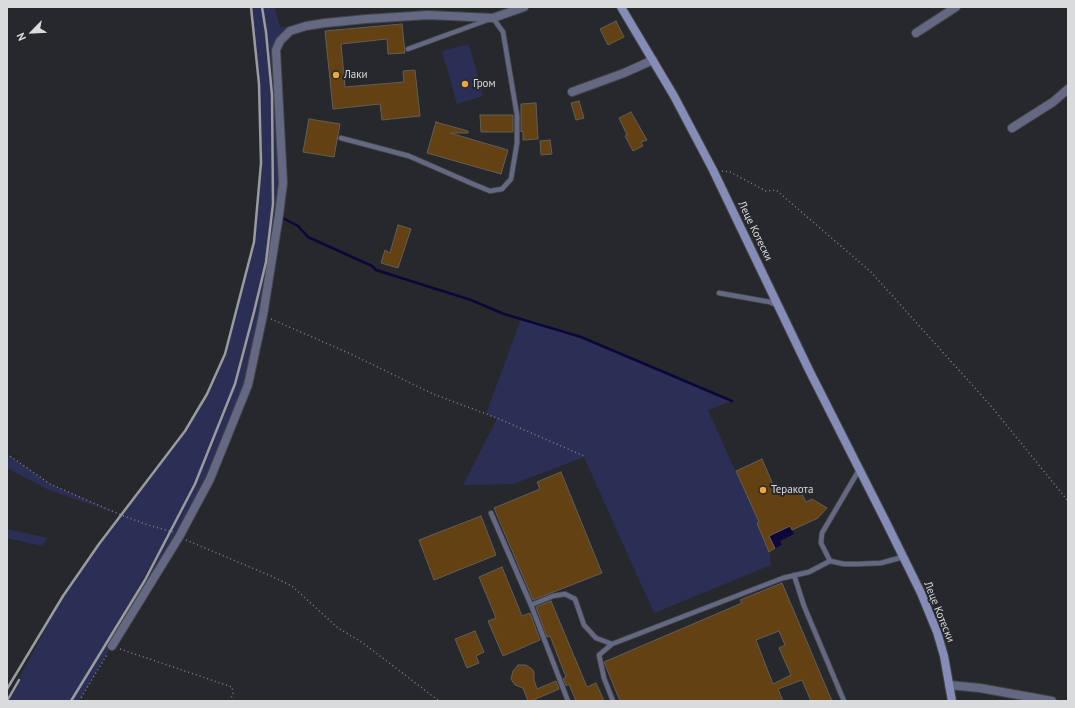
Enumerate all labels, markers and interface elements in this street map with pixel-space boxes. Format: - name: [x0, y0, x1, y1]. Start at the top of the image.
- north arrow: [12, 12, 52, 52]
- text: N: [13, 31, 29, 43]
- place label: Лаки: [344, 68, 368, 82]
- marker: Лаки: [331, 70, 341, 80]
- place label: Гром: [473, 77, 496, 91]
- marker: Гром: [460, 79, 470, 89]
- street label: Леце Котески: [735, 199, 775, 263]
- place label: Теракота: [771, 483, 813, 497]
- marker: Теракота: [758, 485, 768, 495]
- street label: Леце Котески: [921, 580, 957, 644]

